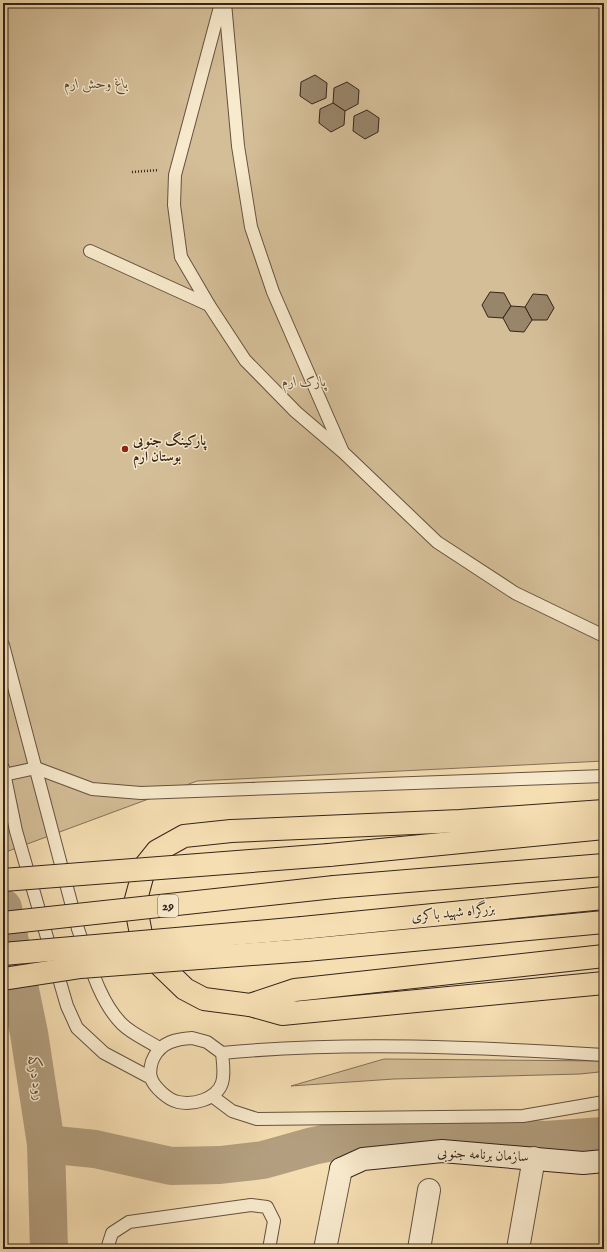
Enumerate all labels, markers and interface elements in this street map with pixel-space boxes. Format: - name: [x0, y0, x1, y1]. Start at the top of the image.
- park label: باغ وحش ارم: [64, 75, 128, 96]
- park label: پارک ارم: [282, 373, 327, 394]
- place label: پارکینگ جنوبی بوستان ارم: [132, 431, 208, 469]
- marker: پارکینگ جنوبی بوستان ارم: [120, 444, 130, 454]
- road number: 29: [158, 895, 178, 917]
- street label: بزرگراه شهید باکری: [410, 899, 496, 926]
- water label: رود درکه: [23, 1054, 49, 1102]
- street label: سازمان برنامه جنوبی: [437, 1144, 529, 1166]

